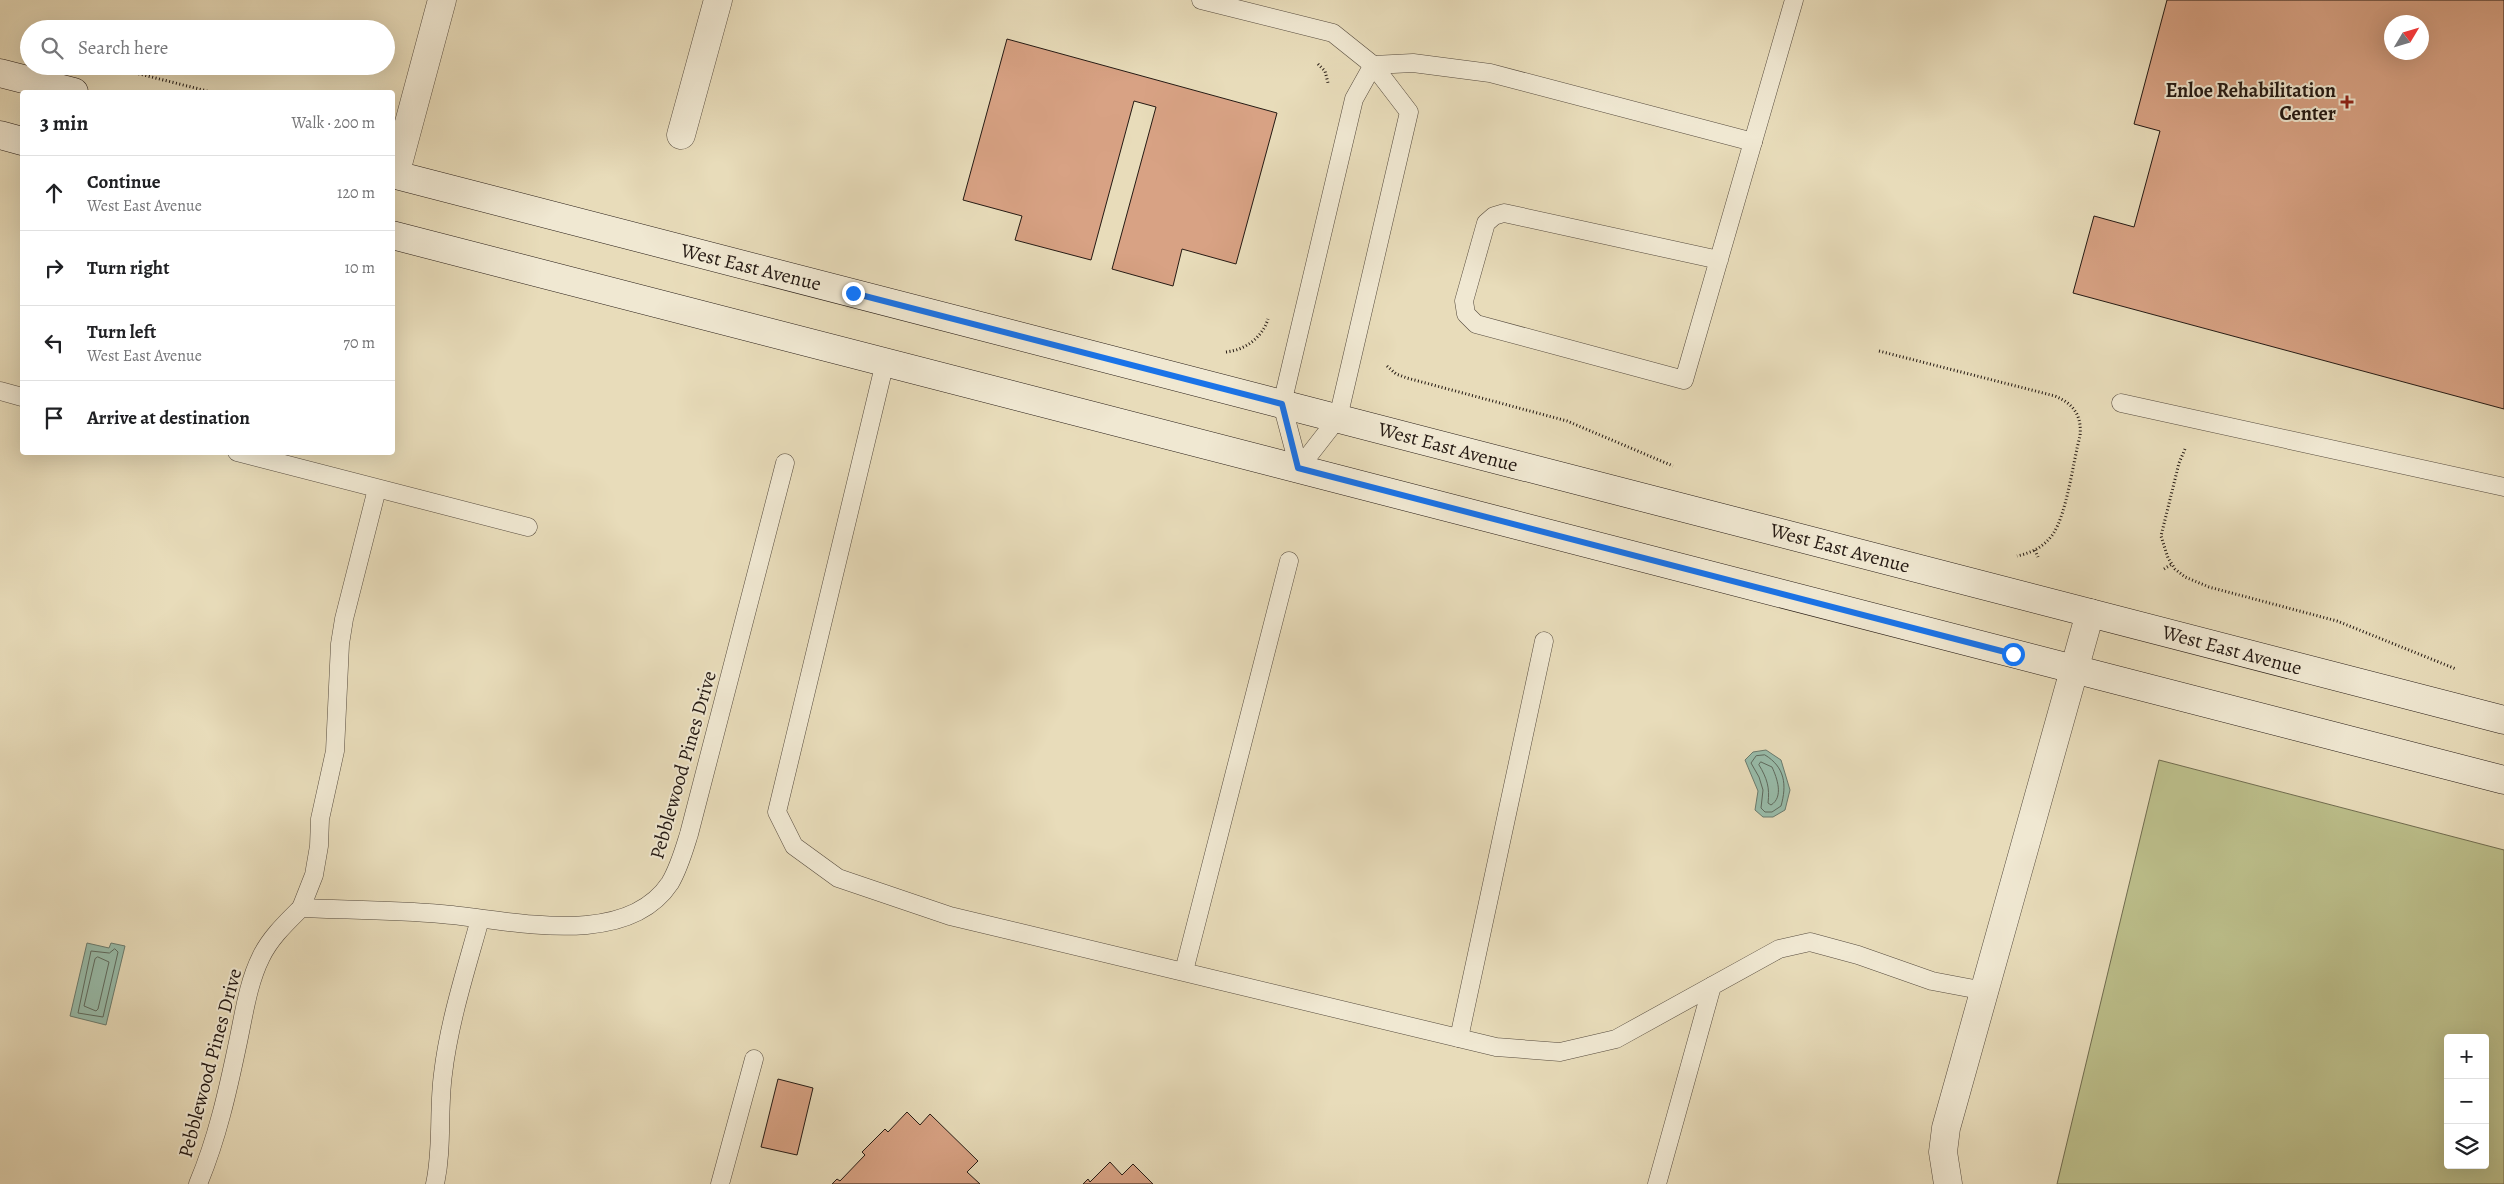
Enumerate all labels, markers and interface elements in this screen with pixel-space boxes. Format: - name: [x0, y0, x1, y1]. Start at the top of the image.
- north arrow: [2384, 15, 2429, 60]
- search box: [20, 20, 395, 75]
- icon: search: [38, 34, 66, 62]
- text: Search here: [78, 35, 168, 61]
- place label: Enloe Rehabilitation Center: [2166, 77, 2336, 127]
- marker: Enloe Rehabilitation Center: [2340, 95, 2354, 109]
- text: 3 min: [40, 109, 88, 137]
- text: Walk · 200 m: [291, 112, 375, 134]
- text: Continue: [87, 169, 161, 195]
- icon: ahead: [40, 179, 68, 207]
- text: 120 m: [337, 182, 375, 204]
- text: West East Avenue: [87, 195, 202, 217]
- street label: West East Avenue: [677, 236, 824, 297]
- icon: right: [40, 254, 68, 282]
- text: Turn right: [87, 255, 169, 281]
- text: 10 m: [345, 257, 375, 279]
- route end: [842, 282, 865, 305]
- text: Turn left: [87, 319, 156, 345]
- icon: left: [40, 329, 68, 357]
- text: 70 m: [343, 332, 375, 354]
- text: West East Avenue: [87, 345, 202, 367]
- icon: arrive: [40, 404, 68, 432]
- text: Arrive at destination: [87, 405, 250, 431]
- street label: West East Avenue: [1374, 415, 1521, 479]
- street label: West East Avenue: [1766, 516, 1913, 580]
- street label: West East Avenue: [2158, 618, 2305, 682]
- route start: [2002, 643, 2025, 666]
- street label: Pebblewood Pines Drive: [643, 668, 723, 862]
- street label: Pebblewood Pines Drive: [172, 965, 248, 1161]
- map controls: [2444, 1034, 2489, 1169]
- button: +: [2444, 1034, 2489, 1079]
- button: −: [2444, 1079, 2489, 1124]
- button: layers: [2444, 1124, 2489, 1169]

